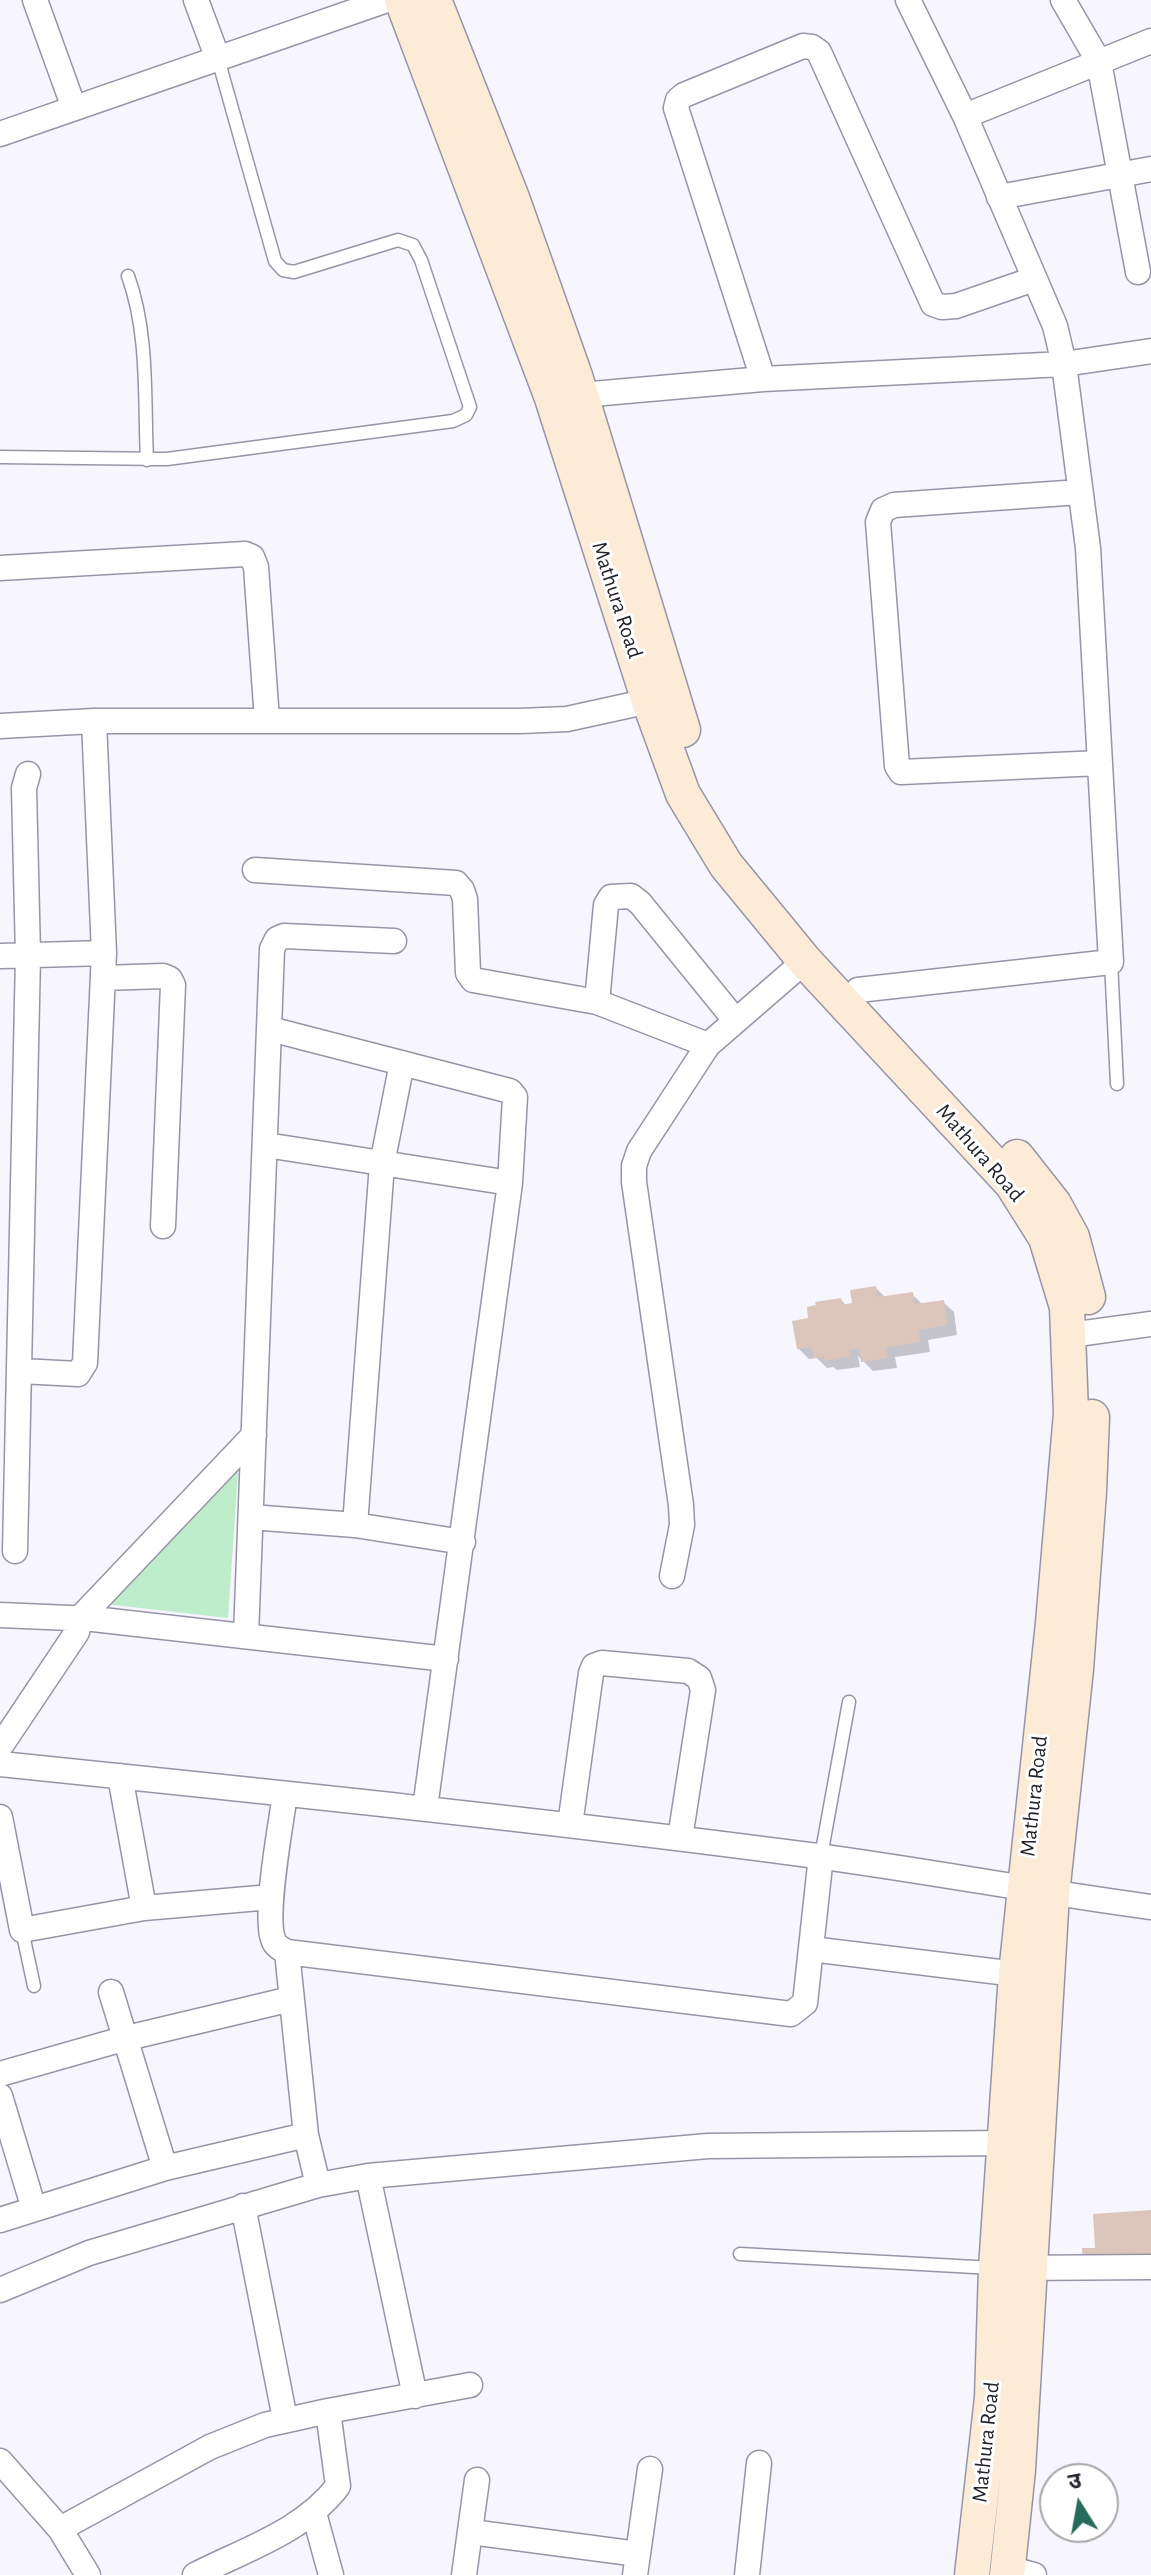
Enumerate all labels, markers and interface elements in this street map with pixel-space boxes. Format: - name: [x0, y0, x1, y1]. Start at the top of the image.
- street label: Mathura Road: [586, 538, 648, 662]
- street label: Mathura Road: [930, 1099, 1030, 1207]
- street label: Mathura Road: [1015, 1734, 1053, 1858]
- street label: Mathura Road: [967, 2380, 1005, 2504]
- north arrow: [1039, 2463, 1119, 2543]
- text: उ: [1066, 2469, 1083, 2493]

